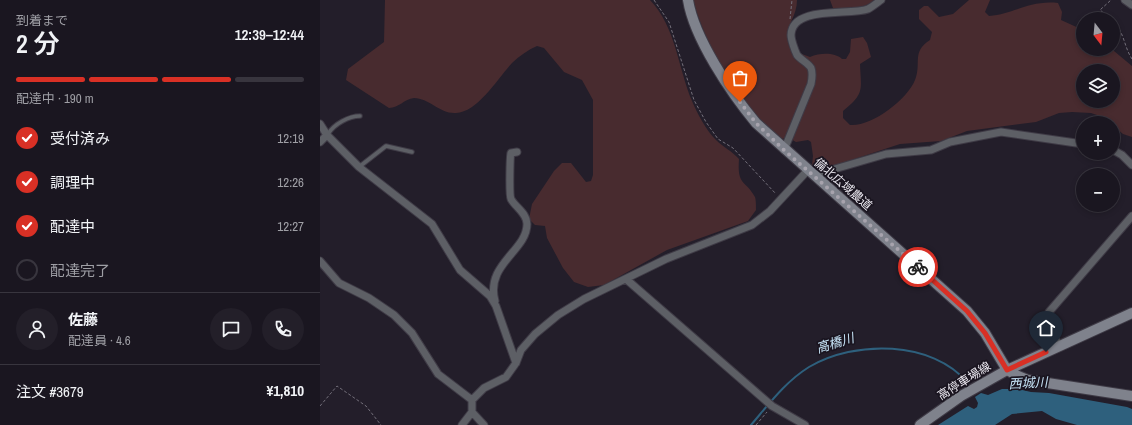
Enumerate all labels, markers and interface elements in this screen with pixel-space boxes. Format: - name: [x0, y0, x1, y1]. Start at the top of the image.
- text: 到着まで: [16, 12, 68, 29]
- north arrow: [1076, 12, 1120, 56]
- map controls: [1076, 12, 1120, 212]
- text: 12:39–12:44: [235, 24, 304, 45]
- text: 2 分: [16, 26, 60, 61]
- pin: [723, 61, 757, 102]
- button: layers: [1076, 64, 1120, 108]
- icon: bag: [729, 67, 751, 89]
- text: 配達中 · 190 m: [16, 90, 94, 107]
- button: +: [1076, 116, 1120, 160]
- icon: check: [16, 127, 38, 149]
- text: 受付済み: [50, 128, 110, 149]
- text: 12:19: [277, 130, 304, 147]
- street label: 備北広域農道: [811, 154, 875, 214]
- button: −: [1076, 168, 1120, 212]
- icon: check: [16, 171, 38, 193]
- text: 調理中: [50, 172, 95, 193]
- text: 12:26: [277, 174, 304, 191]
- icon: check: [16, 215, 38, 237]
- text: 配達中: [50, 216, 95, 237]
- text: 12:27: [277, 218, 304, 235]
- courier: [898, 247, 938, 287]
- icon: bike: [907, 256, 929, 278]
- text: 配達完了: [50, 260, 110, 281]
- button: person: [16, 308, 58, 350]
- button: chat: [210, 308, 252, 350]
- button: phone: [262, 308, 304, 350]
- text: 佐藤: [68, 309, 98, 330]
- pin: [1029, 311, 1063, 352]
- icon: home: [1035, 317, 1057, 339]
- water label: 高橋川: [814, 329, 858, 357]
- text: 配達員 · 4.6: [68, 332, 131, 349]
- street label: 高停車場線: [934, 358, 994, 404]
- water label: 西城川: [1008, 373, 1050, 393]
- text: ¥1,810: [266, 380, 304, 401]
- text: 注文 #3679: [16, 381, 84, 402]

